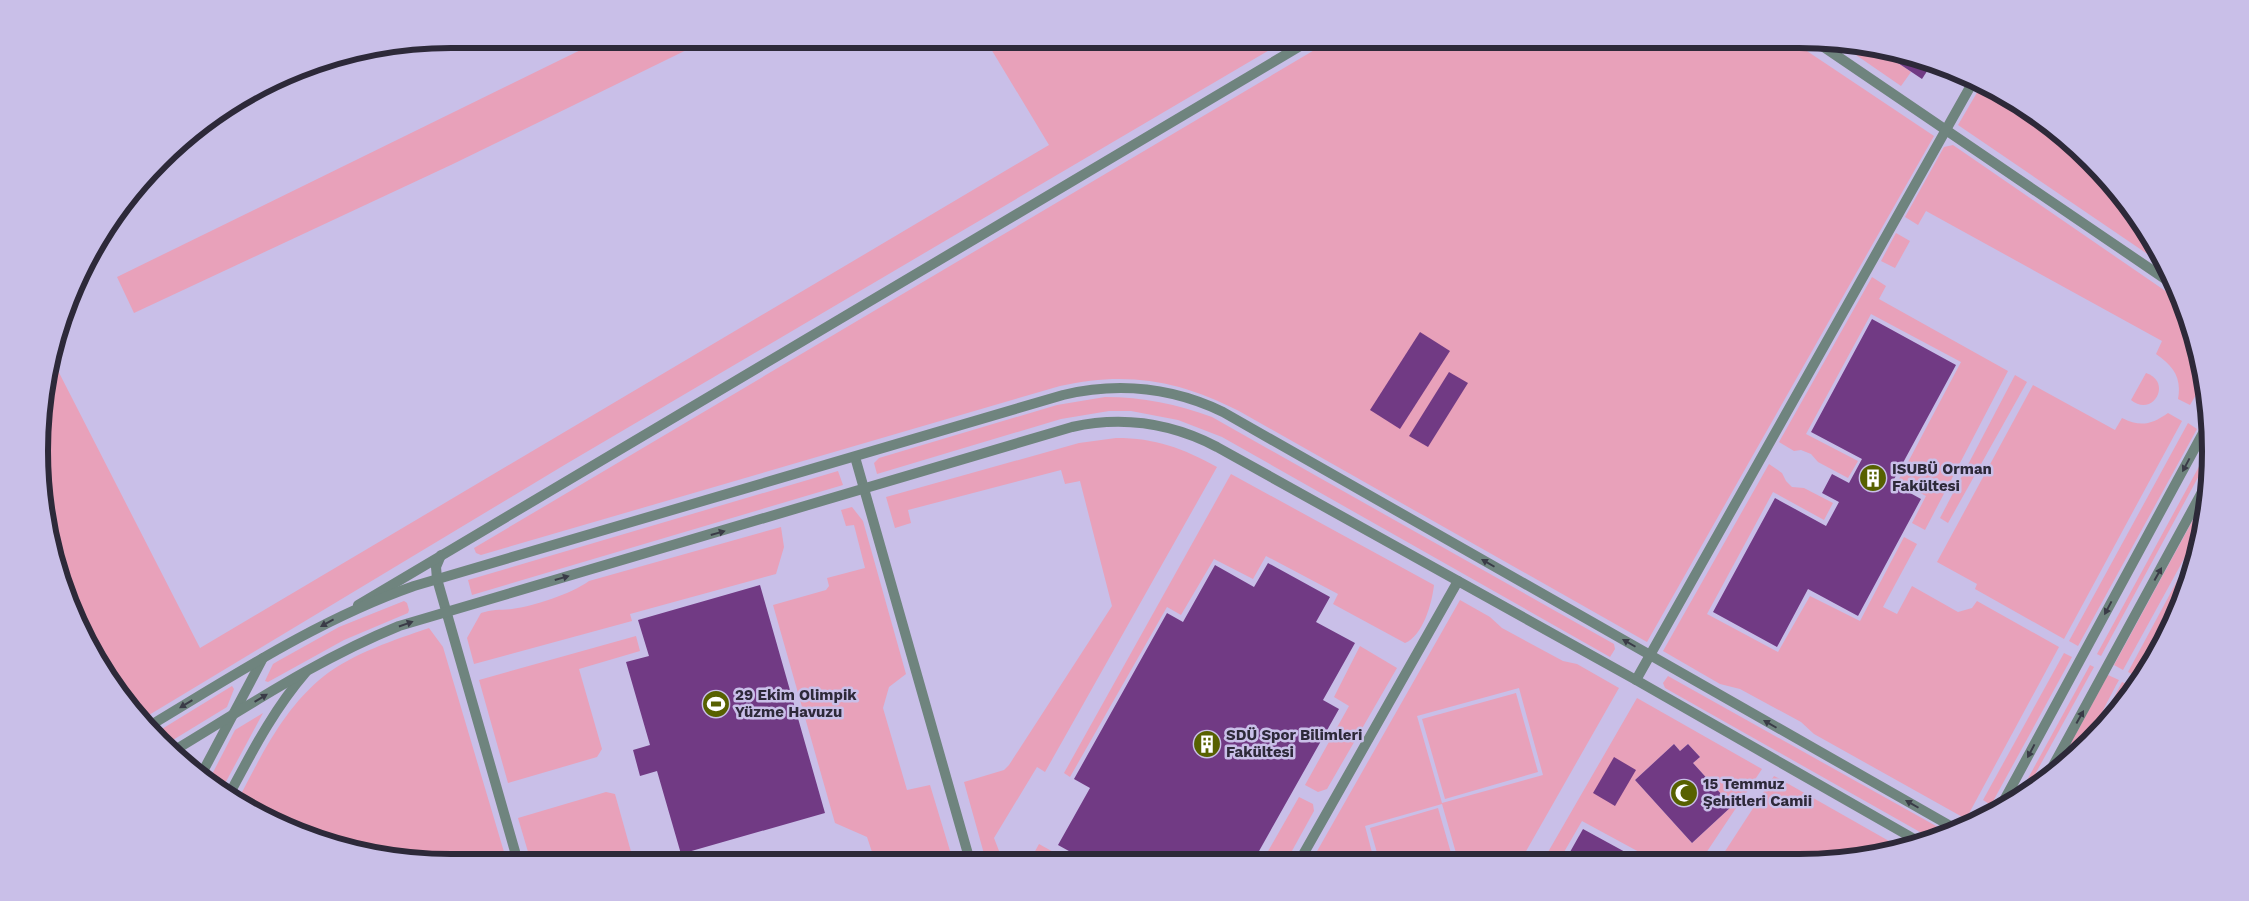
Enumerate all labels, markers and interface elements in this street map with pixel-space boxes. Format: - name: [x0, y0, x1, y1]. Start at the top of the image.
- one-way arrow: [2182, 458, 2190, 472]
- place label: ISUBÜ Orman Fakültesi: [1892, 460, 1992, 495]
- building icon: ISUBÜ Orman Fakültesi: [1858, 463, 1888, 493]
- one-way arrow: [710, 529, 725, 537]
- one-way arrow: [1481, 558, 1494, 567]
- one-way arrow: [2153, 567, 2162, 581]
- one-way arrow: [554, 574, 569, 582]
- one-way arrow: [2104, 601, 2113, 614]
- one-way arrow: [320, 619, 335, 627]
- one-way arrow: [399, 620, 414, 628]
- one-way arrow: [1622, 639, 1636, 647]
- place label: 29 Ekim Olimpik Yüzme Havuzu: [735, 686, 857, 721]
- sports icon: 29 Ekim Olimpik Yüzme Havuzu: [701, 689, 731, 719]
- one-way arrow: [254, 694, 269, 702]
- one-way arrow: [180, 699, 193, 708]
- one-way arrow: [2075, 710, 2084, 723]
- one-way arrow: [1764, 719, 1777, 728]
- place label: SDÜ Spor Bilimleri Fakültesi: [1226, 726, 1362, 761]
- building icon: SDÜ Spor Bilimleri Fakültesi: [1192, 729, 1222, 759]
- one-way arrow: [2027, 743, 2035, 758]
- place label: 15 Temmuz Şehitleri Camii: [1703, 775, 1812, 810]
- mosque icon: 15 Temmuz Şehitleri Camii: [1669, 778, 1699, 808]
- one-way arrow: [1904, 800, 1919, 808]

